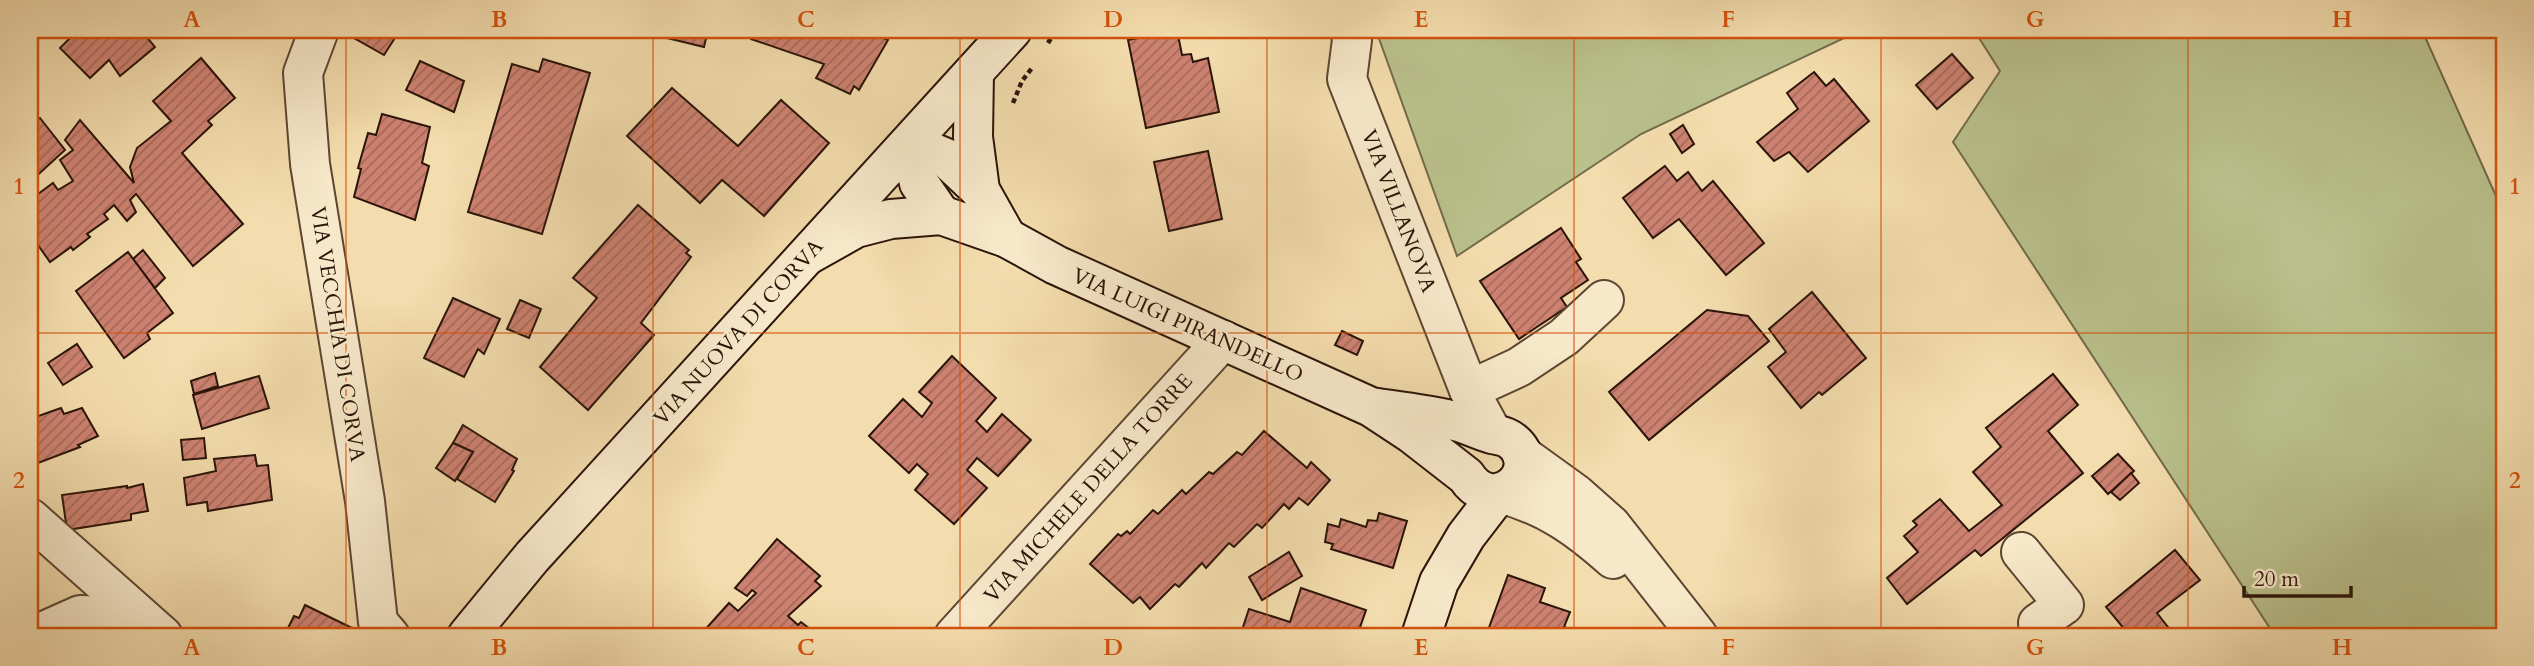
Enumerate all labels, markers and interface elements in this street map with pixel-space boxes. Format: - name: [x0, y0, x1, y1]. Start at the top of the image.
- text: A: [183, 4, 201, 35]
- text: B: [491, 4, 507, 35]
- text: C: [797, 4, 815, 35]
- text: D: [1103, 4, 1123, 35]
- text: E: [1414, 4, 1428, 35]
- text: F: [1721, 4, 1735, 35]
- text: G: [2026, 4, 2045, 35]
- text: H: [2332, 4, 2352, 35]
- street label: VIA VILLANOVA: [1354, 125, 1443, 297]
- text: 1: [13, 171, 25, 202]
- text: 1: [2509, 171, 2521, 202]
- street label: VIA VECCHIA DI CORVA: [303, 204, 372, 464]
- street label: VIA NUOVA DI CORVA: [647, 233, 830, 432]
- street label: VIA LUIGI PIRANDELLO: [1068, 261, 1308, 390]
- street label: VIA MICHELE DELLA TORRE: [977, 367, 1199, 609]
- text: 2: [13, 465, 25, 496]
- text: 2: [2509, 465, 2521, 496]
- scale bar: [2244, 554, 2350, 598]
- text: 20 m: [2254, 565, 2299, 594]
- text: A: [183, 632, 201, 663]
- text: B: [491, 632, 507, 663]
- text: C: [797, 632, 815, 663]
- text: D: [1103, 632, 1123, 663]
- text: E: [1414, 632, 1428, 663]
- text: F: [1721, 632, 1735, 663]
- text: G: [2026, 632, 2045, 663]
- text: H: [2332, 632, 2352, 663]

